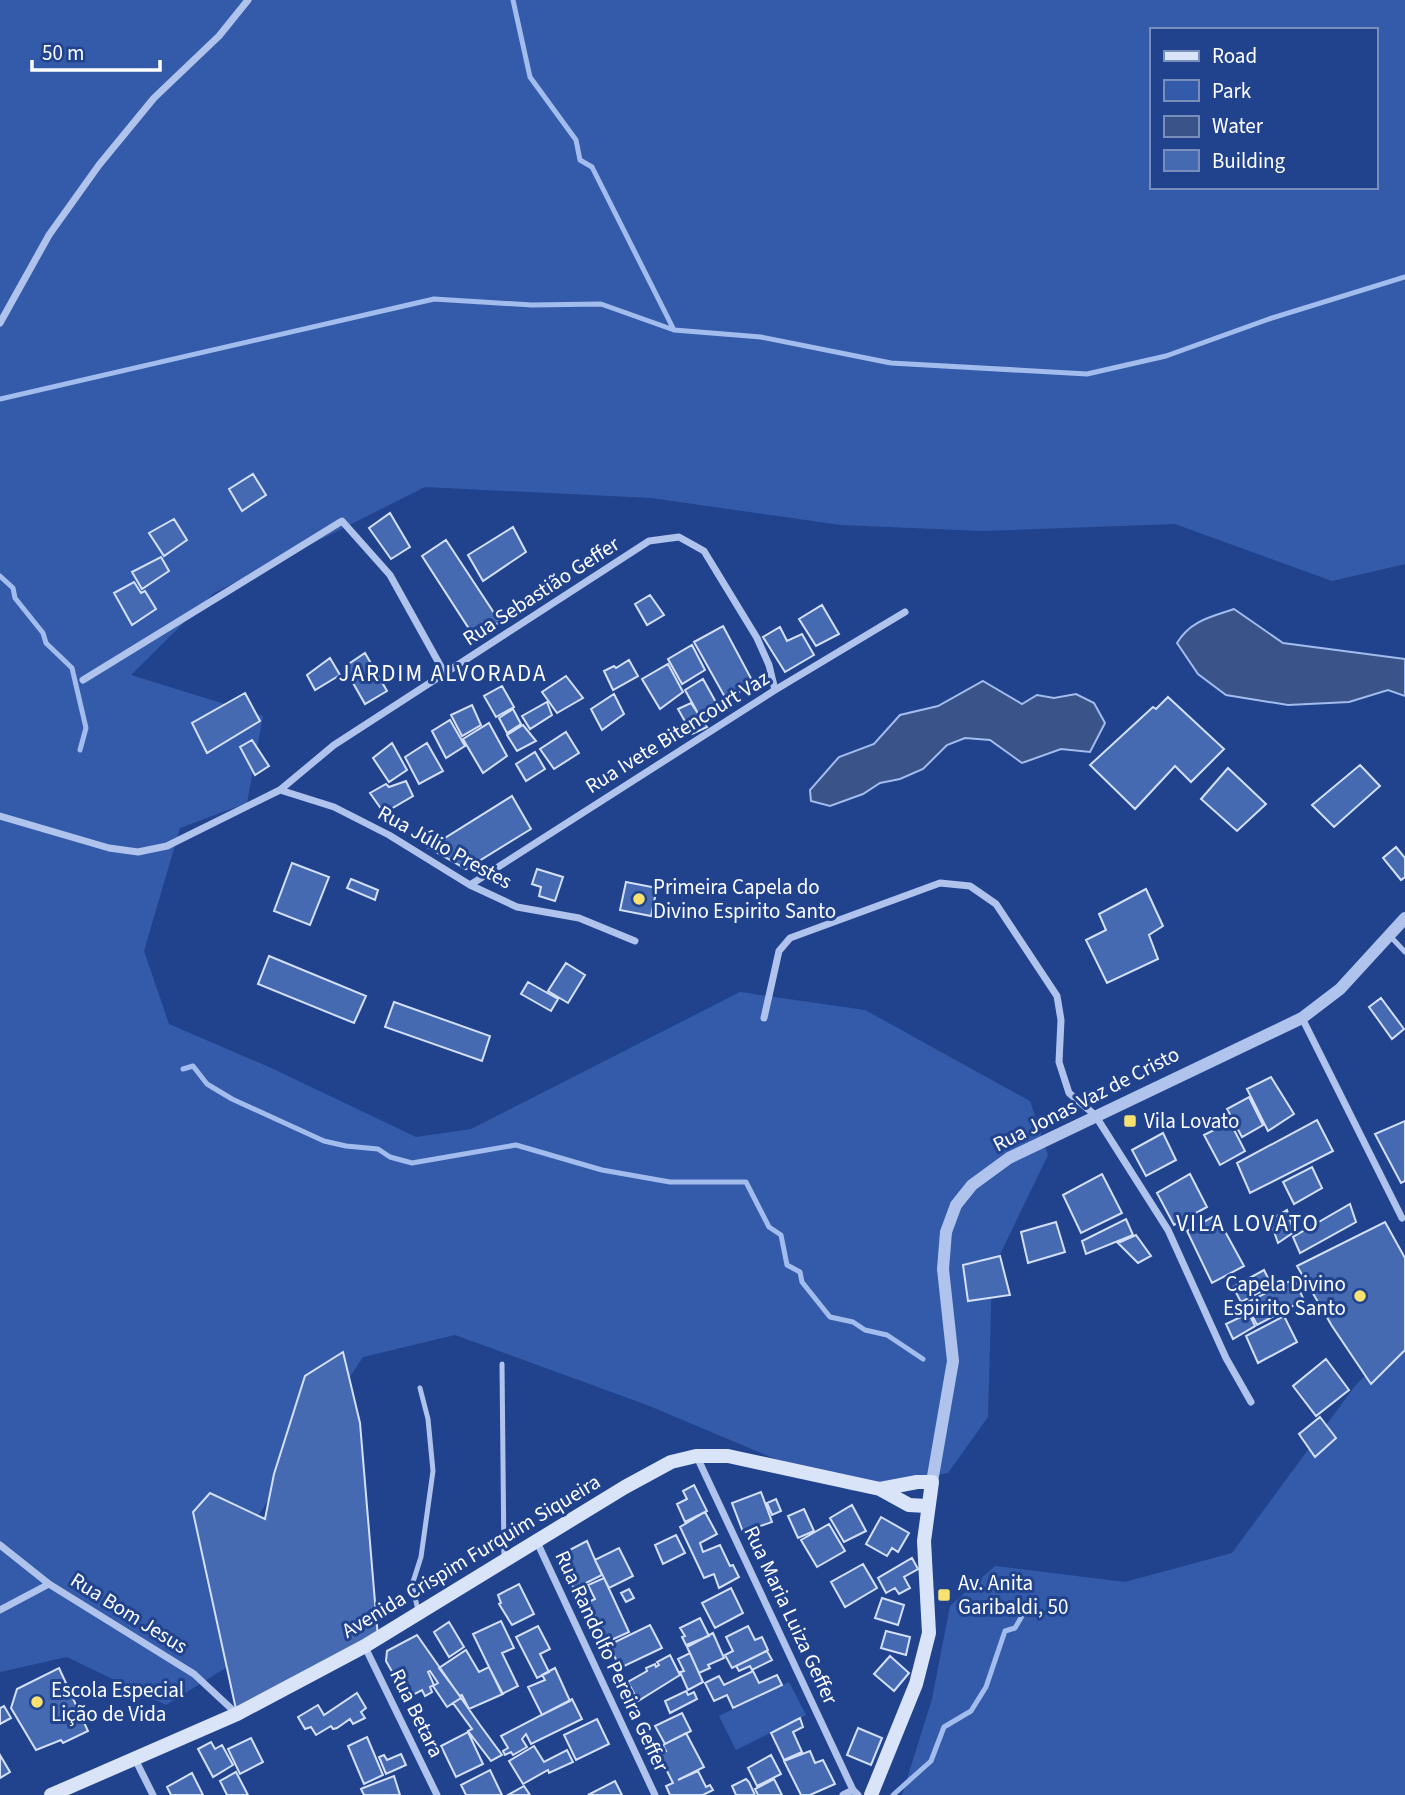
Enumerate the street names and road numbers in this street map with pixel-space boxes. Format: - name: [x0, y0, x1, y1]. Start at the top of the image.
- street label: Rua Sebastião Geffer: [457, 529, 626, 653]
- street label: Rua Ivete Bitencourt Vaz: [579, 663, 775, 801]
- street label: Rua Júlio Prestes: [372, 798, 518, 896]
- street label: Rua Jonas Vaz de Cristo: [987, 1039, 1185, 1159]
- street label: Avenida Crispim Furquim Siqueira: [336, 1467, 606, 1645]
- street label: Rua Maria Luiza Geffer: [736, 1521, 846, 1710]
- street label: Rua Randolfo Pereira Geffer: [547, 1545, 677, 1777]
- street label: Rua Bom Jesus: [65, 1565, 194, 1661]
- street label: Rua Betara: [383, 1664, 451, 1762]

